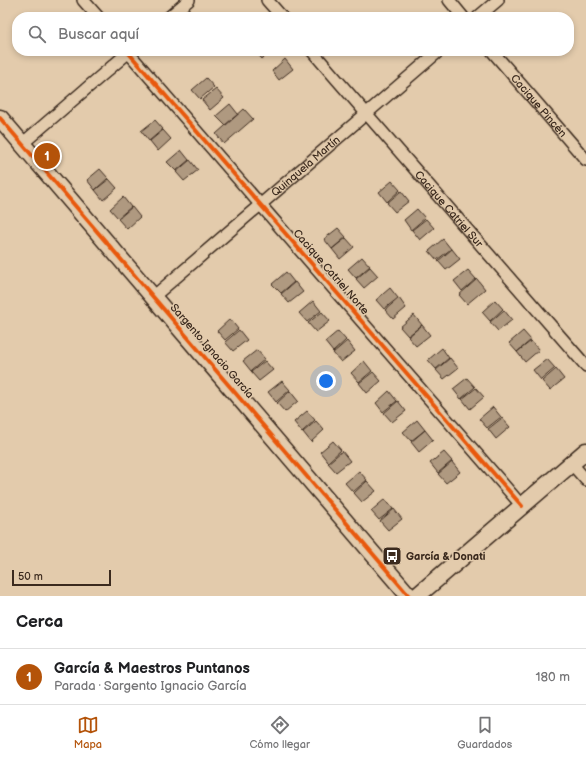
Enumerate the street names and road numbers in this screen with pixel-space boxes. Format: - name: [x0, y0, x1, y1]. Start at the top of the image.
- street label: Cacique Pincén: [508, 71, 570, 140]
- street label: Quinquela Martín: [268, 133, 342, 199]
- street label: Cacique Catriel Sur: [412, 168, 487, 250]
- street label: Cacique Catriel Norte: [290, 227, 372, 318]
- street label: Sargento Ignacio García: [167, 301, 257, 401]

